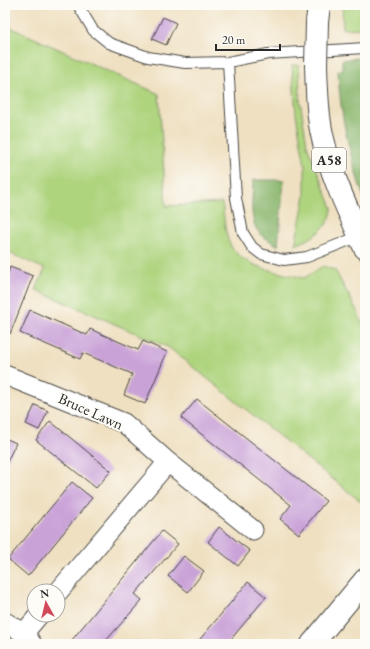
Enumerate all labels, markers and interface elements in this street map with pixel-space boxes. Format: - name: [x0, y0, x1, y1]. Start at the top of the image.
- scale bar: [216, 26, 280, 52]
- text: 20 m: [222, 32, 246, 48]
- road number: A58: [312, 148, 346, 172]
- street label: Bruce Lawn: [56, 388, 126, 434]
- north arrow: [26, 583, 66, 623]
- text: N: [39, 586, 50, 601]

